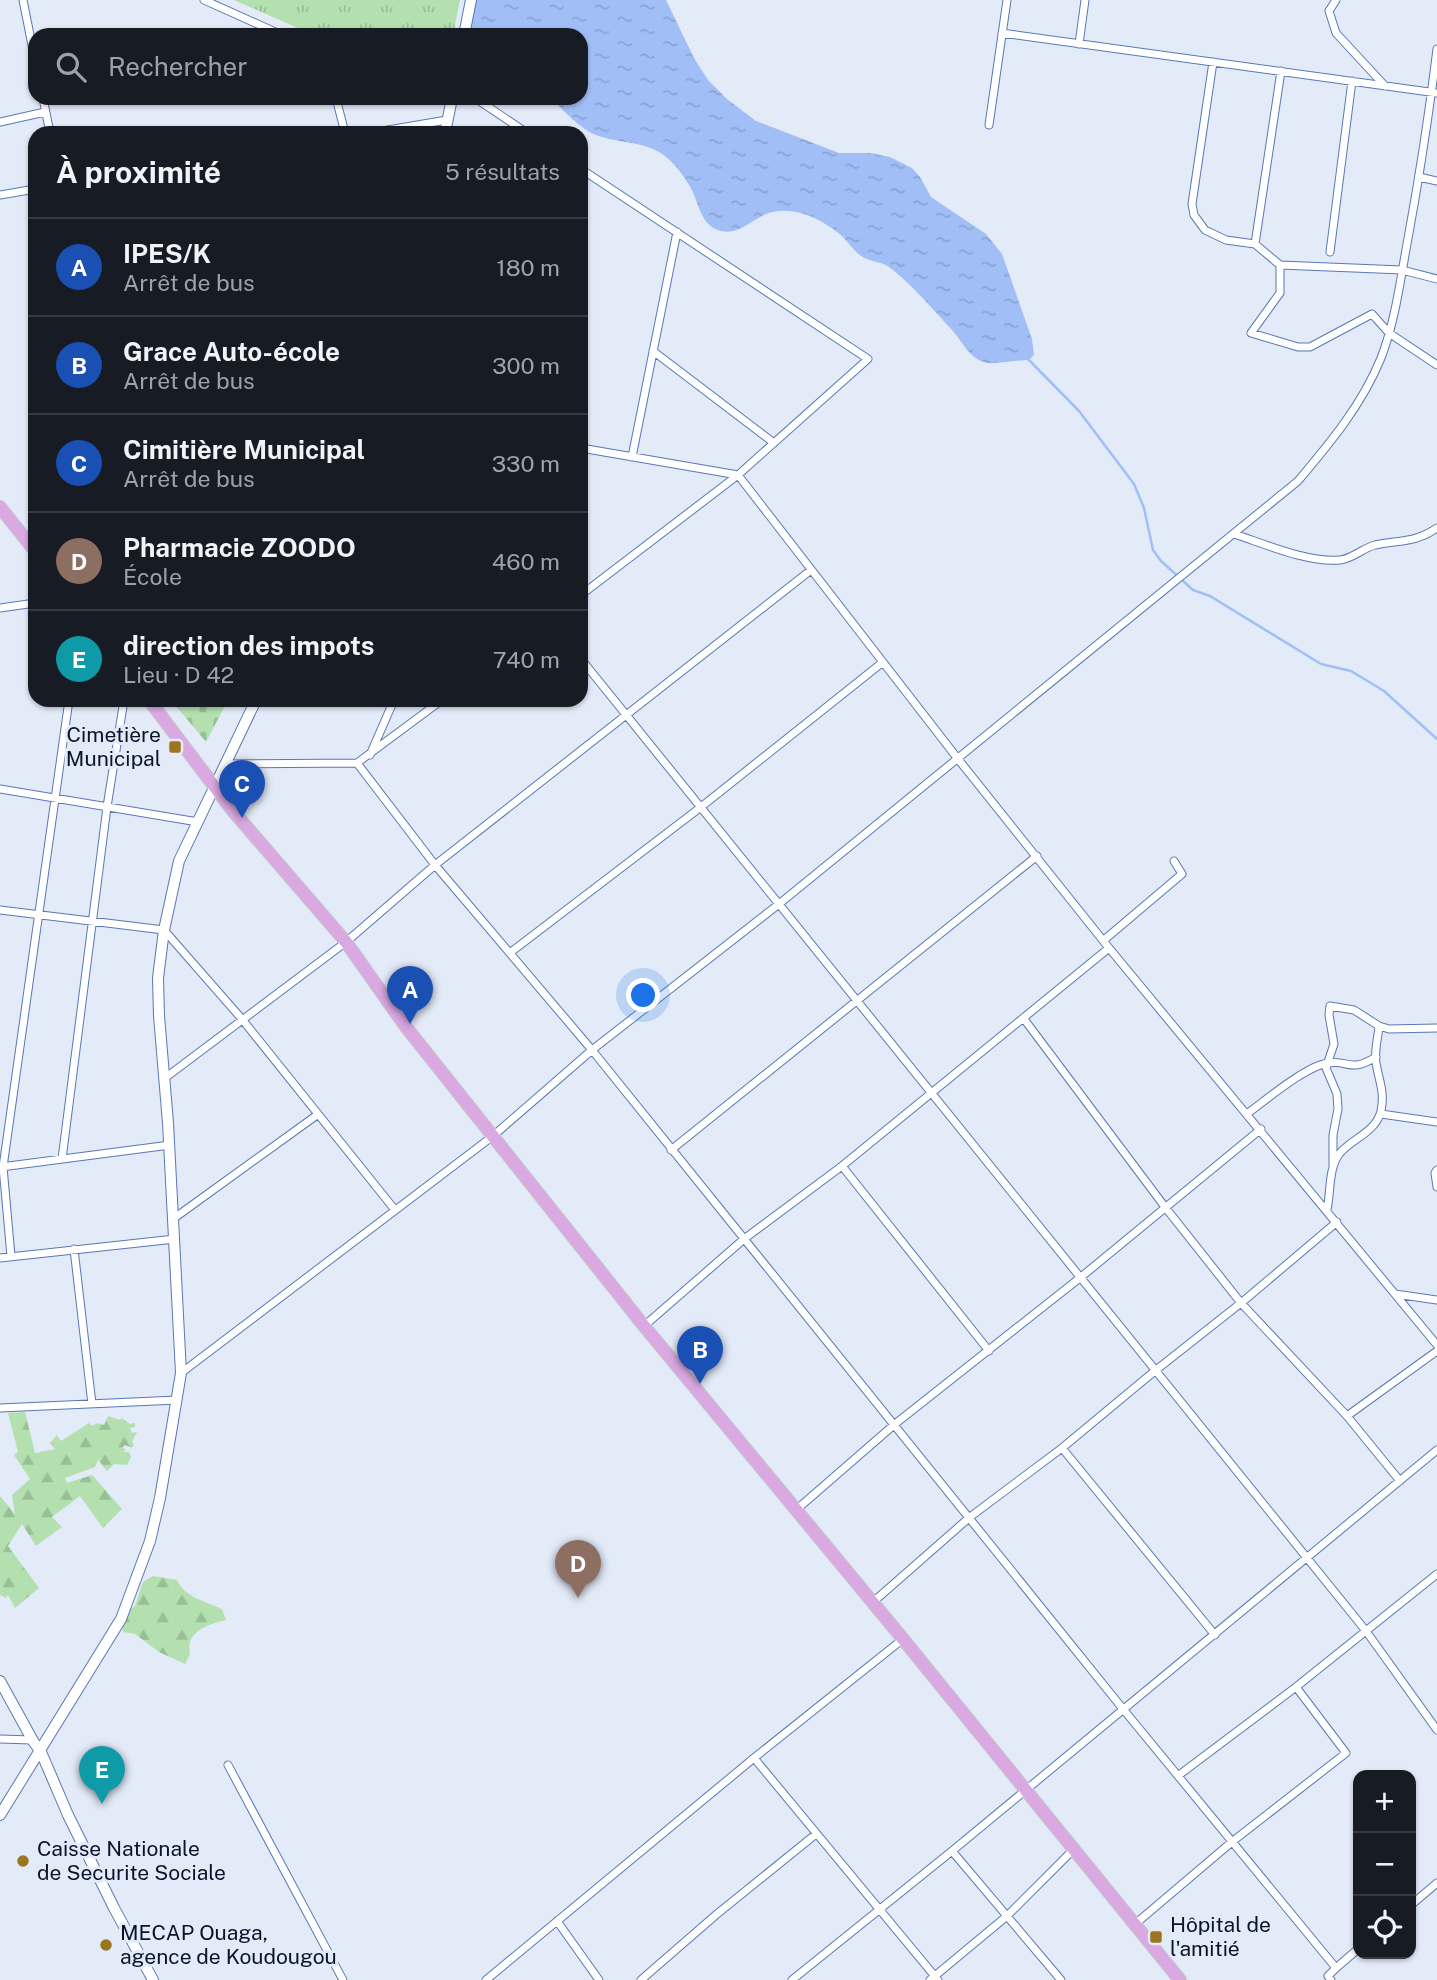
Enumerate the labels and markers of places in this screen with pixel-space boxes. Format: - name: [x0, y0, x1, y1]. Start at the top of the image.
- place label: Cimetière Municipal: [66, 722, 161, 771]
- marker: Cimetière Municipal: [167, 739, 183, 755]
- pin: C: [219, 760, 265, 818]
- pin: A: [387, 966, 433, 1024]
- pin: B: [677, 1326, 723, 1384]
- pin: D: [555, 1540, 601, 1598]
- pin: E: [79, 1746, 125, 1804]
- place label: Caisse Nationale de Securite Sociale: [37, 1836, 226, 1885]
- marker: Caisse Nationale de Securite Sociale: [15, 1853, 31, 1869]
- place label: Hôpital de l'amitié: [1170, 1912, 1271, 1961]
- place label: MECAP Ouaga, agence de Koudougou: [120, 1920, 337, 1969]
- marker: Hôpital de l'amitié: [1148, 1929, 1164, 1945]
- marker: MECAP Ouaga, agence de Koudougou: [98, 1937, 114, 1953]

